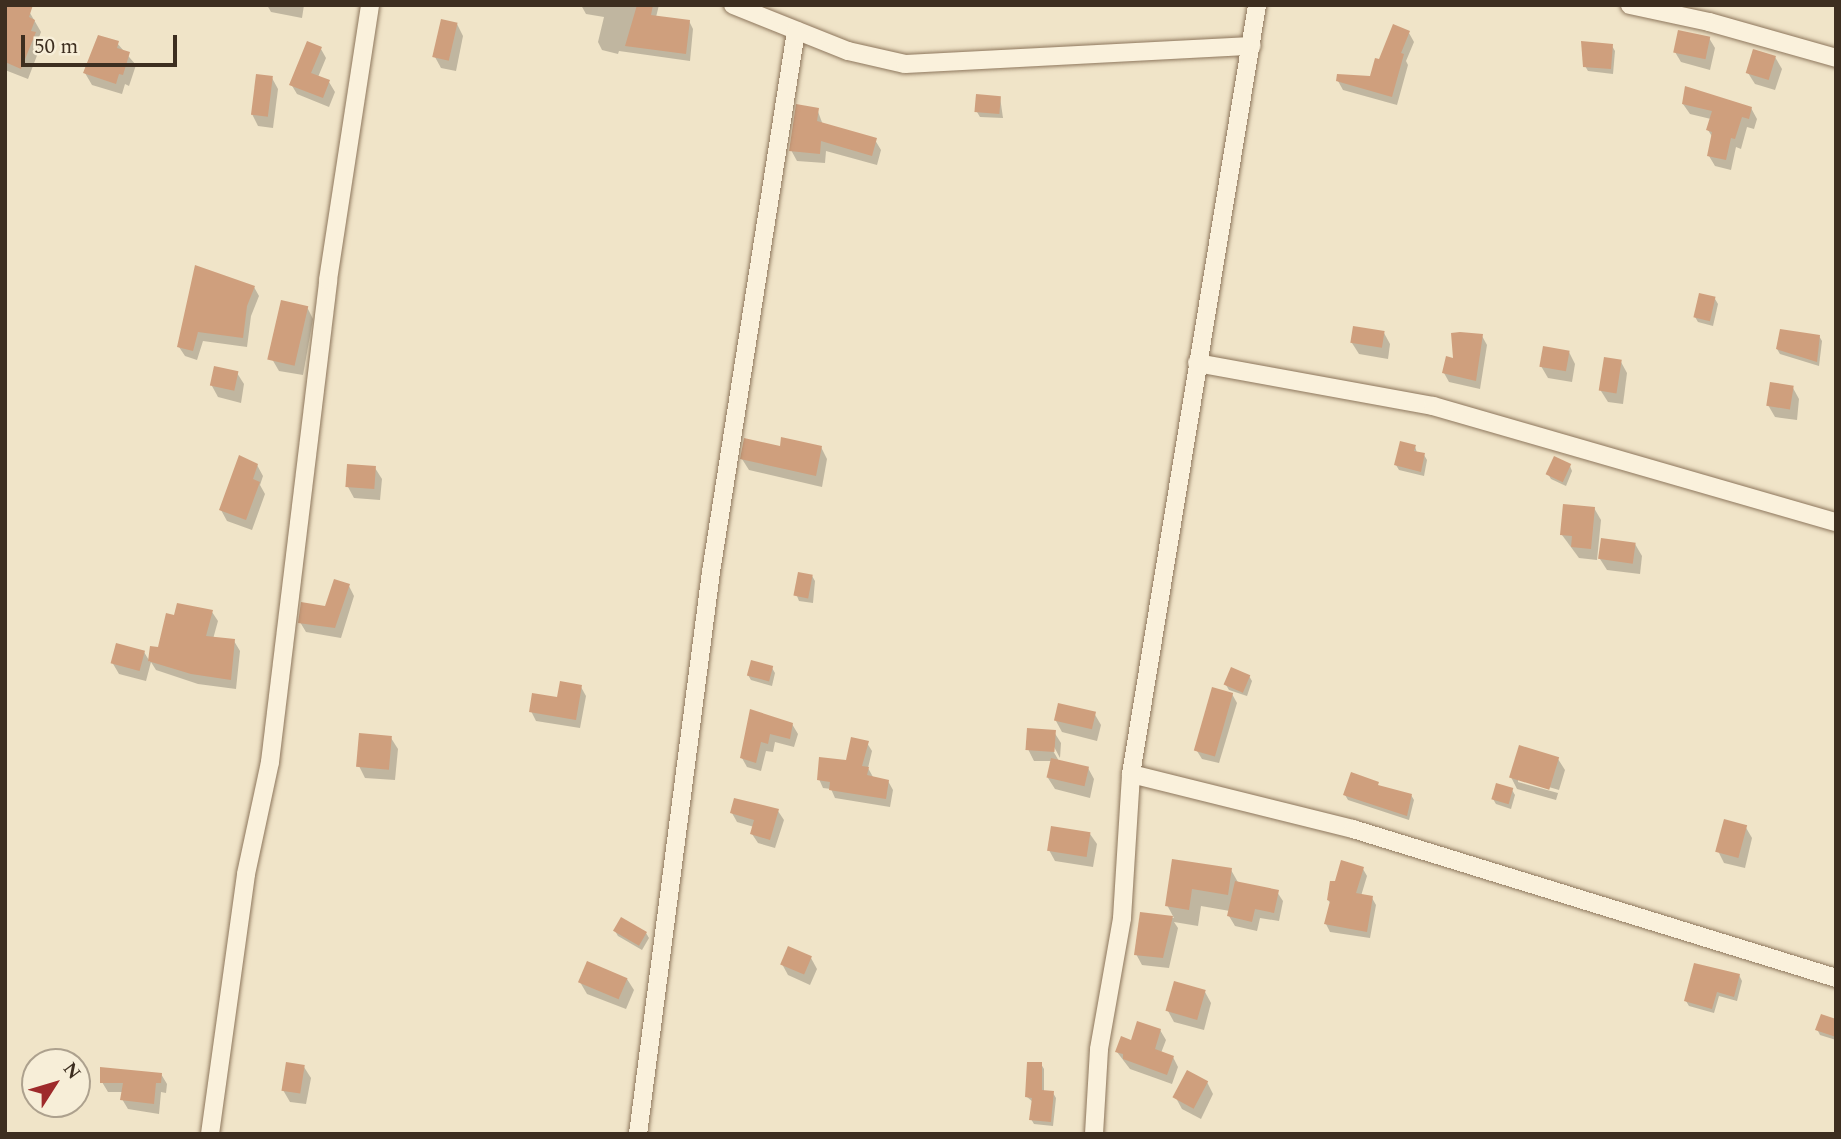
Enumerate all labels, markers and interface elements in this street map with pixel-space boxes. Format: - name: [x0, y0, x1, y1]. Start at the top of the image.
- scale bar: [24, 21, 180, 65]
- text: 50 m: [34, 31, 78, 63]
- north arrow: [21, 1048, 91, 1118]
- text: N: [55, 1056, 88, 1086]

